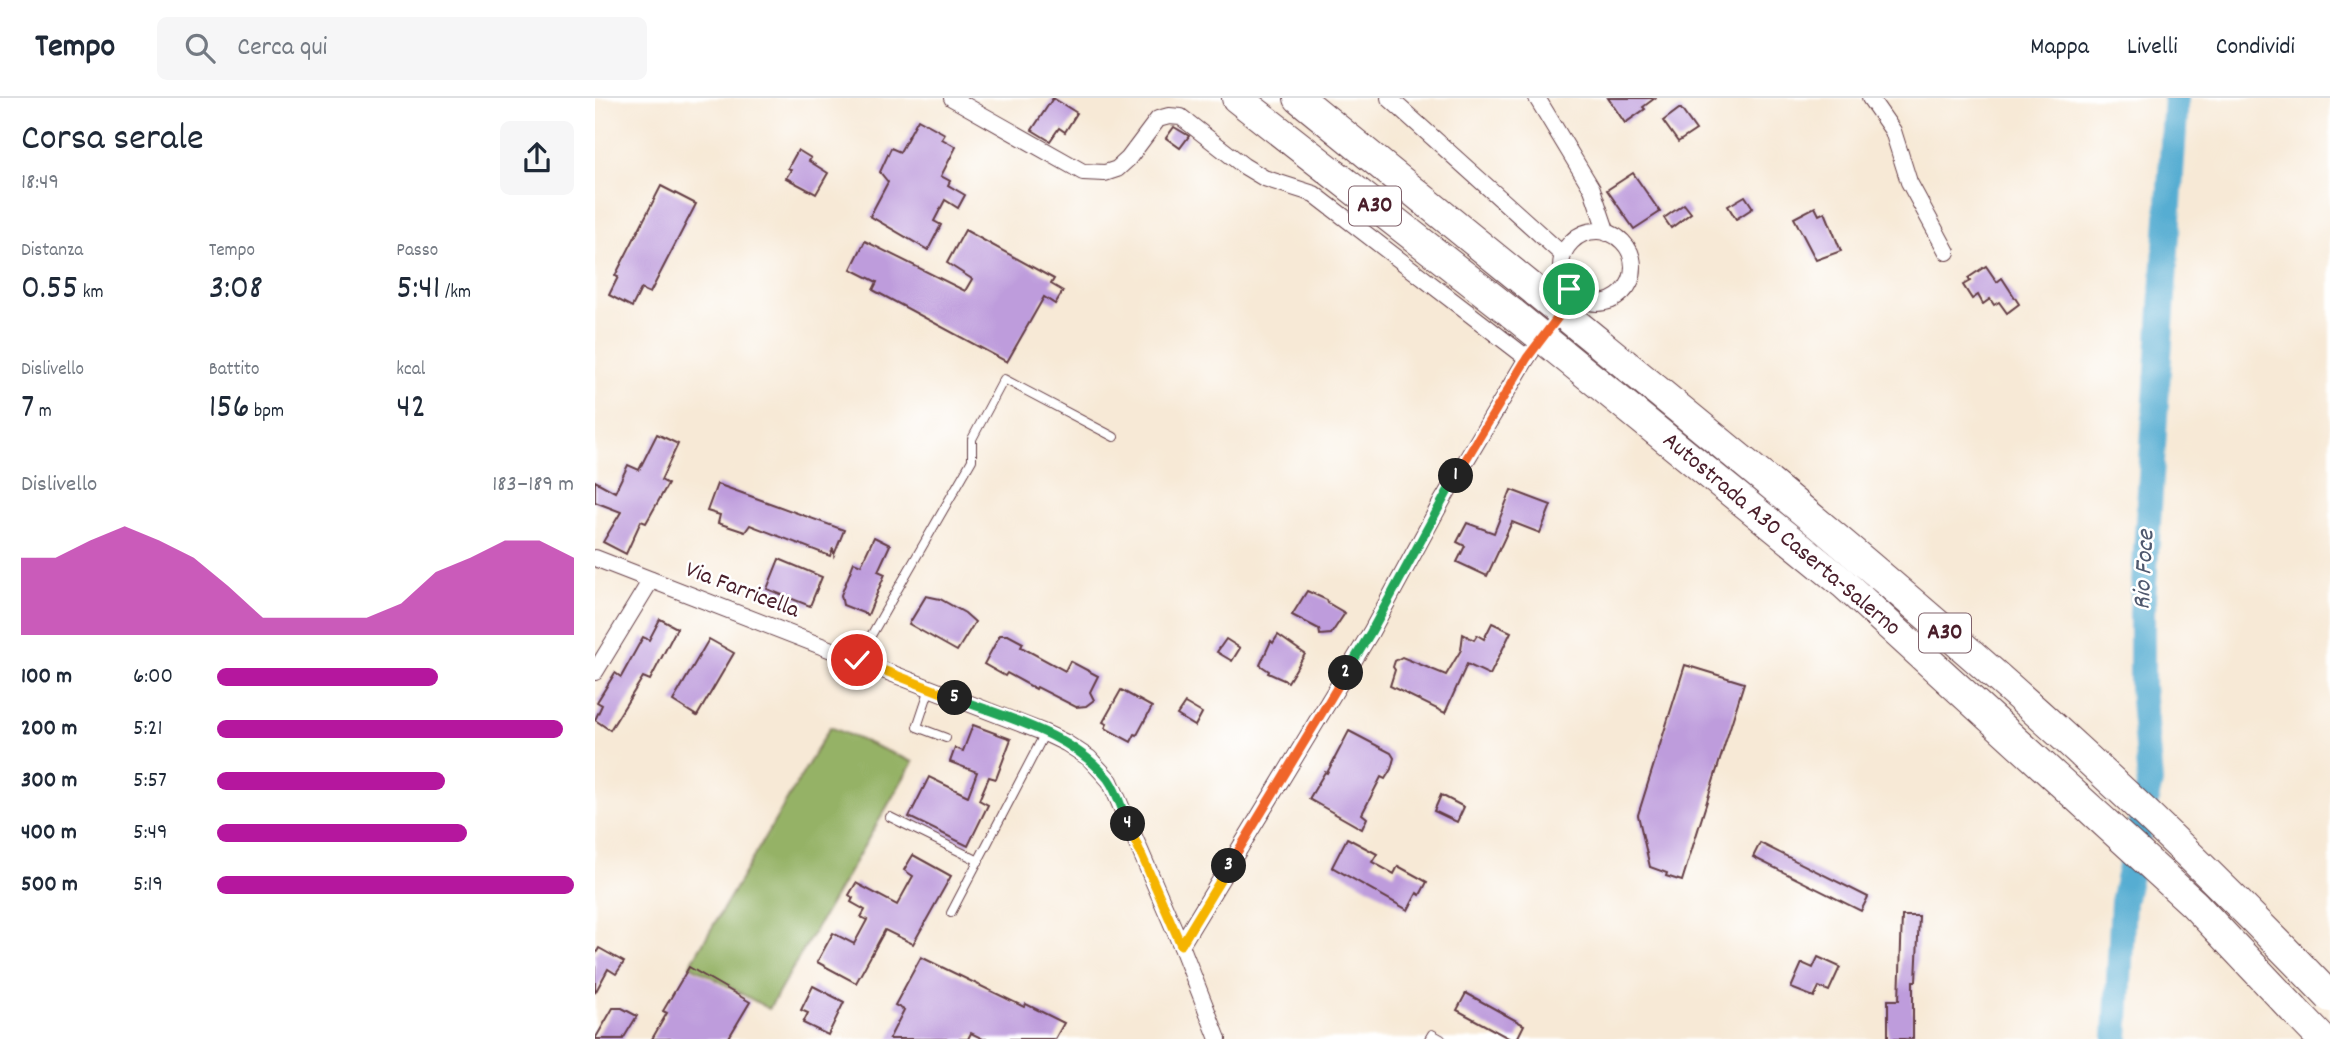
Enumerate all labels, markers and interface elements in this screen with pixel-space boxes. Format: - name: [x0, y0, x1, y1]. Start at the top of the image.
- search box: [157, 17, 647, 80]
- text: Tempo: [35, 25, 115, 72]
- icon: search: [181, 29, 219, 67]
- text: Cerca qui: [237, 30, 327, 67]
- text: Mappa: [2030, 31, 2089, 65]
- text: Livelli: [2127, 31, 2178, 65]
- text: Condividi: [2216, 31, 2295, 65]
- text: Corsa serale: [21, 113, 204, 168]
- button: share: [500, 121, 574, 195]
- text: 18:49: [21, 167, 59, 200]
- road number: A30: [1349, 186, 1401, 226]
- text: Distanza: [21, 238, 83, 265]
- text: Tempo: [209, 238, 255, 265]
- text: Passo: [396, 238, 438, 265]
- pin: [1539, 259, 1599, 319]
- text: 0.55: [21, 265, 78, 315]
- text: 3:08: [209, 265, 263, 315]
- text: 5:41: [396, 265, 441, 315]
- icon: arrive: [1550, 270, 1588, 308]
- text: km: [78, 280, 104, 307]
- text: /km: [441, 280, 471, 307]
- text: Dislivello: [21, 357, 84, 384]
- text: Battito: [209, 357, 260, 384]
- text: kcal: [396, 357, 425, 384]
- text: 7: [21, 384, 34, 434]
- text: 156: [209, 384, 250, 434]
- text: 42: [396, 384, 426, 434]
- text: m: [34, 399, 52, 426]
- text: bpm: [250, 399, 284, 426]
- street label: Autostrada A30 Caserta-Salerno: [1654, 425, 1908, 645]
- pin: 1: [1439, 458, 1473, 494]
- text: 1: [1453, 462, 1458, 489]
- text: Dislivello: [21, 469, 97, 502]
- text: 183–189 m: [492, 469, 574, 502]
- water label: Rio Foce: [2124, 528, 2166, 611]
- street label: Via Farricella: [680, 554, 805, 629]
- road number: A30: [1919, 614, 1971, 652]
- pin: [827, 630, 887, 690]
- icon: check: [838, 641, 876, 679]
- pin: 2: [1329, 656, 1363, 690]
- text: 2: [1341, 659, 1350, 686]
- text: 100 m: [21, 661, 72, 694]
- text: 6:00: [133, 661, 173, 694]
- pin: 5: [937, 680, 973, 716]
- text: 5: [950, 684, 959, 711]
- text: 200 m: [21, 713, 77, 746]
- text: 5:21: [133, 713, 163, 746]
- text: 300 m: [21, 765, 77, 798]
- text: 5:57: [133, 765, 167, 798]
- pin: 4: [1111, 806, 1145, 842]
- text: 4: [1124, 810, 1131, 837]
- text: 400 m: [21, 817, 77, 850]
- text: 5:49: [133, 817, 168, 850]
- pin: 3: [1211, 848, 1247, 884]
- text: 3: [1224, 852, 1233, 879]
- text: 500 m: [21, 869, 78, 902]
- text: 5:19: [133, 869, 163, 902]

